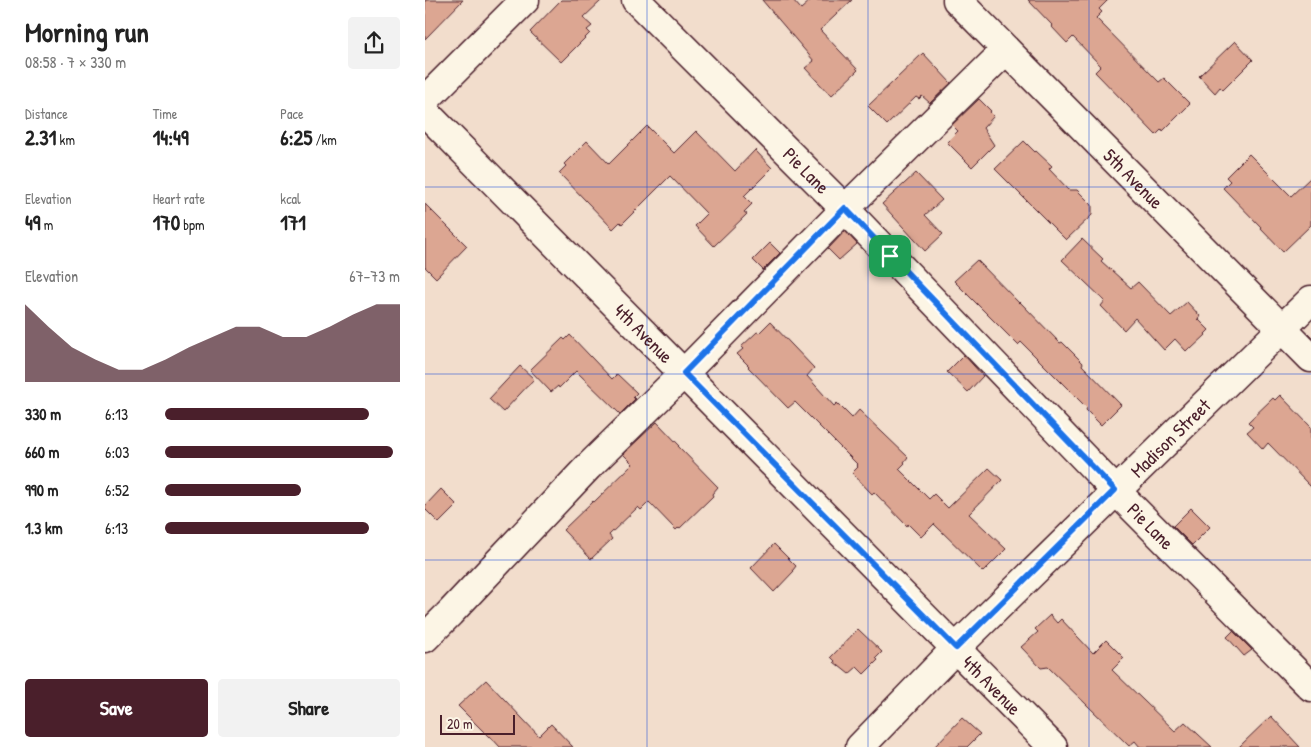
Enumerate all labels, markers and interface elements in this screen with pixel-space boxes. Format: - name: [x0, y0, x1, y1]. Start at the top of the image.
- text: Morning run: [25, 13, 149, 51]
- button: share: [348, 17, 400, 69]
- text: 08:58 · 7 × 330 m: [25, 51, 126, 73]
- text: Distance: [25, 104, 68, 123]
- text: Time: [153, 104, 177, 123]
- text: Pace: [280, 104, 304, 123]
- text: 2.31: [25, 123, 56, 152]
- text: 14:49: [153, 123, 189, 152]
- text: 6:25: [280, 123, 312, 152]
- text: km: [56, 130, 75, 149]
- text: /km: [312, 130, 337, 149]
- street label: Pie Lane: [777, 141, 836, 200]
- street label: 5th Avenue: [1098, 143, 1169, 215]
- text: Elevation: [25, 189, 72, 208]
- text: Heart rate: [153, 189, 205, 208]
- text: kcal: [280, 189, 301, 208]
- text: 49: [25, 208, 41, 237]
- text: 170: [153, 208, 180, 237]
- text: 171: [280, 208, 306, 237]
- text: m: [41, 215, 53, 234]
- text: bpm: [180, 215, 205, 234]
- pin: [869, 235, 911, 277]
- icon: arrive: [876, 242, 904, 270]
- text: Elevation: [25, 265, 78, 287]
- text: 67–73 m: [349, 265, 400, 287]
- street label: 4th Avenue: [608, 298, 679, 369]
- street label: Madison Street: [1125, 392, 1216, 483]
- text: 330 m: [25, 403, 61, 425]
- text: 6:13: [105, 403, 128, 425]
- text: 660 m: [25, 441, 60, 463]
- text: 6:03: [105, 441, 129, 463]
- text: 990 m: [25, 479, 58, 501]
- text: 6:52: [105, 479, 129, 501]
- street label: Pie Lane: [1122, 497, 1180, 555]
- text: 1.3 km: [25, 517, 63, 539]
- text: 6:13: [105, 517, 128, 539]
- street label: 4th Avenue: [956, 650, 1027, 721]
- button: Save: [25, 679, 208, 737]
- button: Share: [218, 679, 400, 737]
- scale bar: [440, 712, 515, 735]
- text: 20 m: [447, 714, 473, 733]

